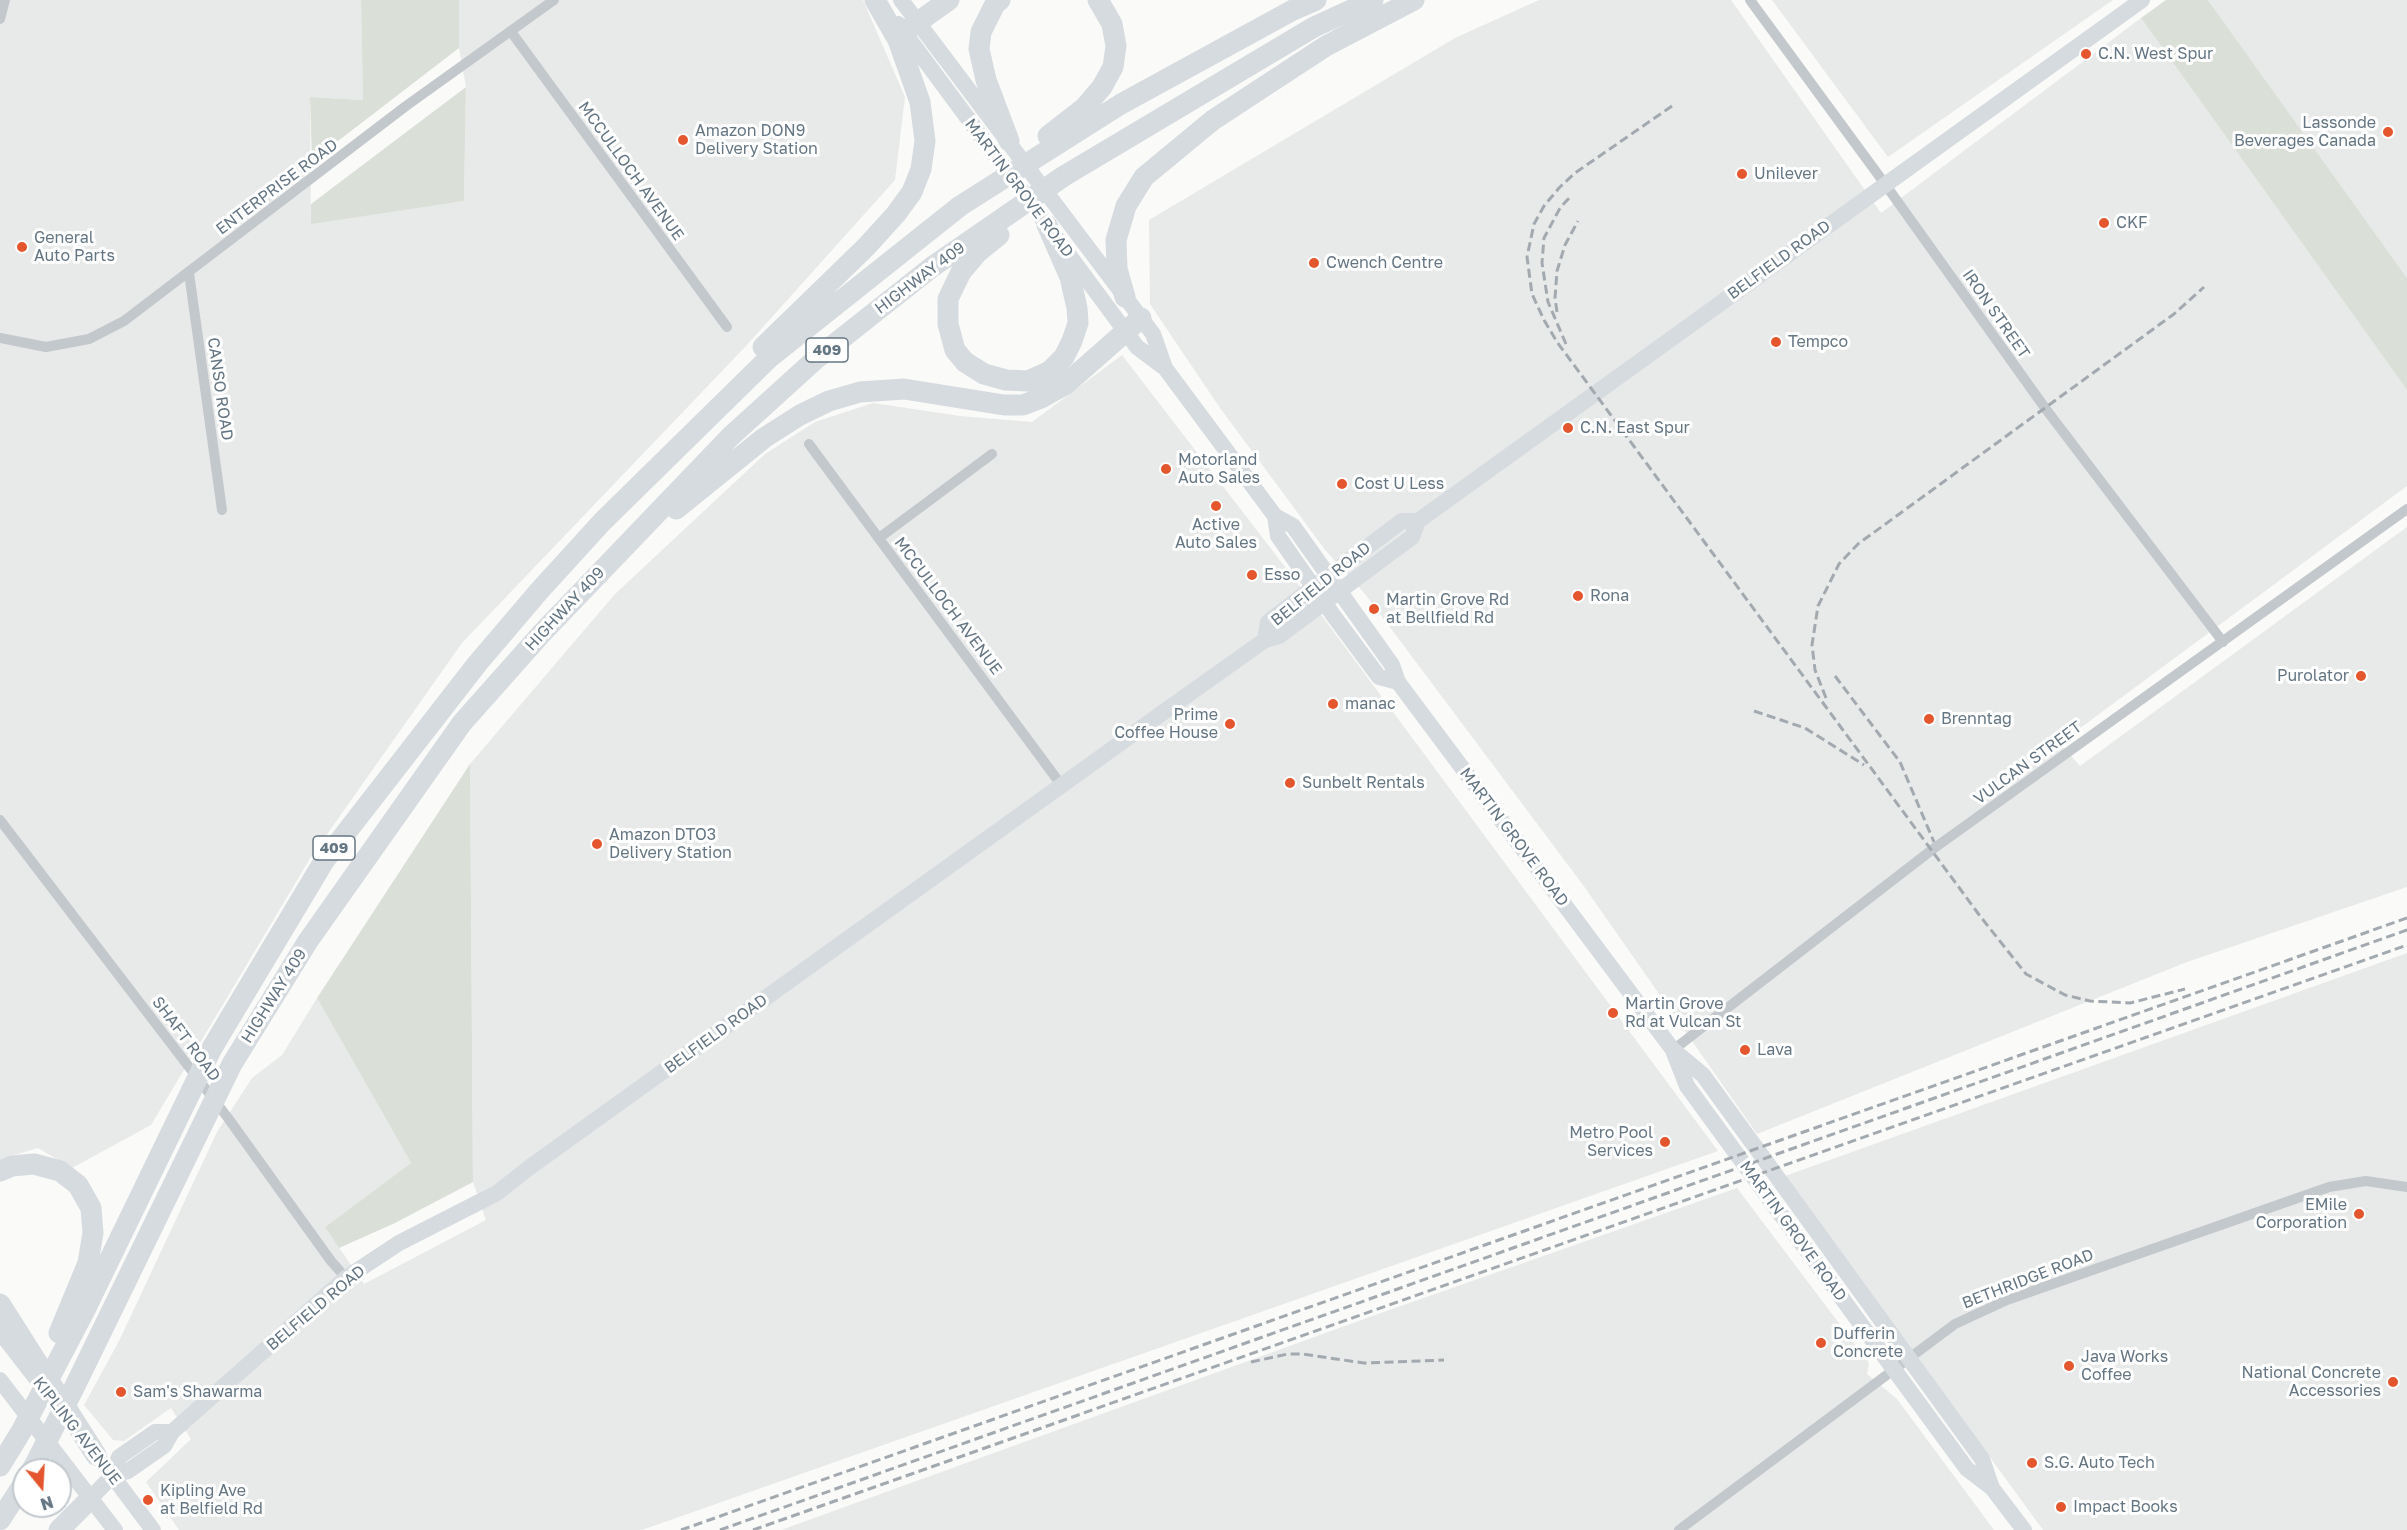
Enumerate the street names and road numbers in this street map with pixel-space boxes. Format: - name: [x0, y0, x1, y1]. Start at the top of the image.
- street label: MCCULLOCH AVENUE: [574, 98, 688, 244]
- street label: MARTIN GROVE ROAD: [961, 115, 1077, 261]
- street label: ENTERPRISE ROAD: [212, 135, 342, 239]
- street label: BELFIELD ROAD: [1724, 216, 1834, 304]
- street label: HIGHWAY 409: [871, 238, 969, 318]
- street label: IRON STREET: [1958, 266, 2034, 362]
- street label: CANSO ROAD: [203, 336, 237, 442]
- road number: 409: [806, 338, 848, 362]
- street label: MCCULLOCH AVENUE: [890, 534, 1006, 678]
- street label: BELFIELD ROAD: [1267, 538, 1375, 630]
- street label: HIGHWAY 409: [521, 563, 609, 655]
- street label: VULCAN STREET: [1970, 717, 2086, 809]
- street label: MARTIN GROVE ROAD: [1456, 764, 1572, 910]
- road number: 409: [313, 836, 355, 860]
- street label: HIGHWAY 409: [237, 945, 311, 1047]
- street label: BELFIELD ROAD: [661, 990, 771, 1078]
- street label: SHAFT ROAD: [148, 993, 224, 1085]
- street label: MARTIN GROVE ROAD: [1736, 1157, 1850, 1305]
- street label: BETHRIDGE ROAD: [1960, 1245, 2096, 1313]
- street label: BELFIELD ROAD: [263, 1261, 369, 1355]
- street label: KIPLING AVENUE: [29, 1373, 125, 1489]

